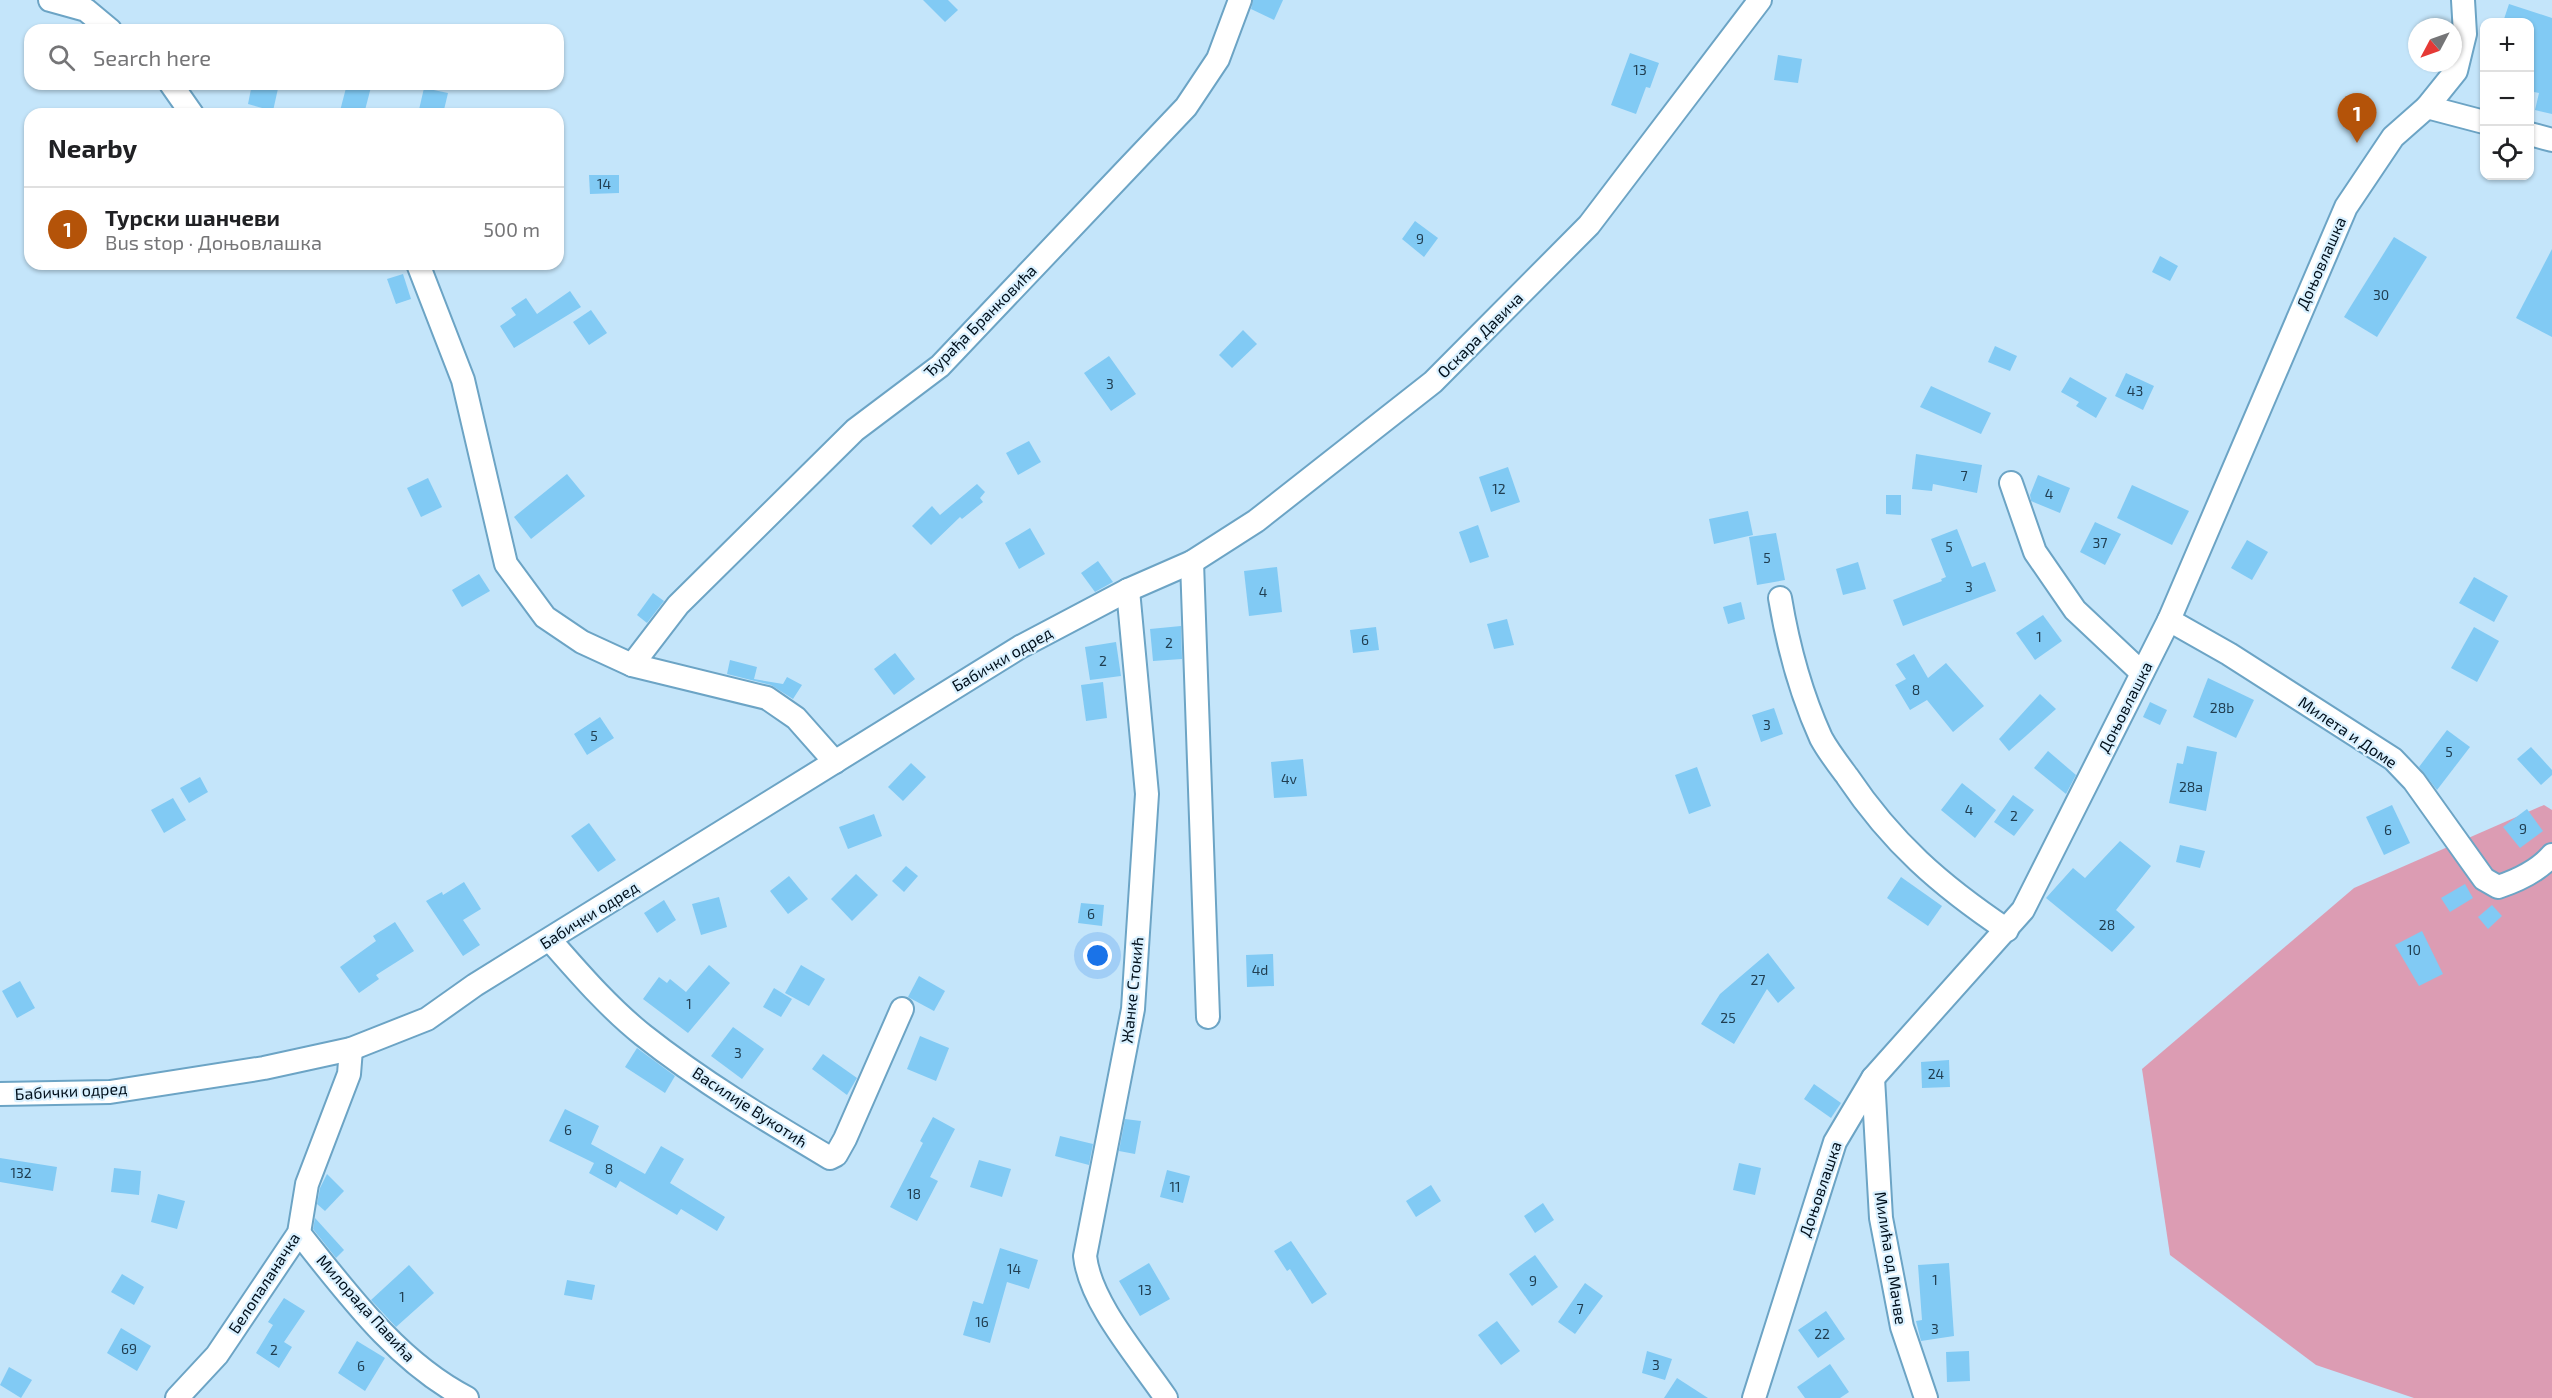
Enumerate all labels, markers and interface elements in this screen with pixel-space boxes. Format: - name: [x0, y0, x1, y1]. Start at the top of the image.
- north arrow: [2408, 18, 2462, 72]
- map controls: [2480, 18, 2534, 180]
- button: +: [2480, 18, 2534, 72]
- search box: [24, 24, 564, 90]
- icon: search: [45, 41, 78, 74]
- text: Search here: [93, 44, 211, 70]
- house number: 13: [1633, 61, 1647, 78]
- button: −: [2480, 72, 2534, 126]
- pin: 1: [2338, 94, 2376, 143]
- button: locate: [2480, 126, 2534, 180]
- text: Nearby: [48, 132, 137, 163]
- house number: 14: [597, 175, 611, 192]
- text: Турски шанчеви: [105, 204, 280, 230]
- street label: Доњовлашка: [2292, 214, 2349, 312]
- text: 1: [63, 217, 72, 241]
- text: 500 m: [483, 217, 540, 241]
- text: Bus stop · Доњовлашка: [105, 230, 322, 254]
- house number: 9: [1416, 230, 1424, 247]
- street label: Ђурађа Бранковића: [919, 260, 1041, 382]
- house number: 30: [2373, 286, 2389, 303]
- street label: Оскара Давича: [1433, 288, 1526, 381]
- house number: 3: [1106, 375, 1114, 392]
- house number: 43: [2127, 382, 2143, 399]
- house number: 7: [1960, 467, 1968, 484]
- house number: 12: [1492, 480, 1506, 497]
- house number: 4: [2045, 485, 2053, 502]
- house number: 37: [2093, 534, 2107, 551]
- house number: 5: [1945, 538, 1953, 555]
- house number: 5: [1763, 549, 1771, 566]
- house number: 3: [1965, 578, 1973, 595]
- house number: 4: [1259, 583, 1267, 600]
- street label: Бабички одред: [948, 622, 1055, 695]
- house number: 1: [2036, 628, 2042, 645]
- house number: 6: [1361, 631, 1369, 648]
- house number: 2: [1165, 634, 1173, 651]
- house number: 2: [1099, 652, 1107, 669]
- street label: Доњовлашка: [2094, 658, 2156, 755]
- house number: 8: [1912, 681, 1920, 698]
- street label: Милета и Доме: [2295, 692, 2401, 772]
- house number: 28b: [2210, 699, 2234, 716]
- house number: 3: [1763, 716, 1771, 733]
- house number: 5: [590, 727, 598, 744]
- house number: 5: [2445, 743, 2453, 760]
- house number: 4v: [1281, 770, 1298, 787]
- house number: 28a: [2179, 778, 2203, 795]
- house number: 4: [1965, 801, 1973, 818]
- house number: 2: [2010, 807, 2018, 824]
- house number: 9: [2519, 820, 2527, 837]
- house number: 6: [2384, 821, 2392, 838]
- street label: Бабички одред: [536, 877, 642, 952]
- house number: 6: [1087, 905, 1095, 922]
- house number: 28: [2099, 916, 2115, 933]
- street label: Жанке Стокић: [1116, 936, 1147, 1044]
- your location: [1083, 941, 1112, 970]
- house number: 10: [2407, 941, 2421, 958]
- house number: 4d: [1252, 961, 1268, 978]
- house number: 27: [1750, 971, 1766, 988]
- house number: 1: [686, 995, 692, 1012]
- house number: 25: [1720, 1009, 1736, 1026]
- house number: 3: [734, 1044, 742, 1061]
- street label: Василије Вукотић: [689, 1062, 811, 1152]
- house number: 24: [1928, 1065, 1944, 1082]
- street label: Бабички одред: [14, 1078, 128, 1103]
- house number: 6: [564, 1121, 572, 1138]
- street label: Доњовлашка: [1794, 1139, 1845, 1239]
- house number: 8: [605, 1160, 613, 1177]
- house number: 132: [10, 1164, 32, 1181]
- house number: 11: [1169, 1178, 1181, 1195]
- house number: 18: [907, 1185, 921, 1202]
- street label: Милића од Мачве: [1872, 1190, 1911, 1326]
- street label: Белопаланачка: [224, 1229, 303, 1337]
- street label: Милорада Павића: [313, 1250, 419, 1365]
- house number: 14: [1007, 1260, 1021, 1277]
- house number: 1: [1932, 1271, 1938, 1288]
- house number: 9: [1529, 1272, 1537, 1289]
- house number: 13: [1138, 1281, 1152, 1298]
- house number: 1: [399, 1288, 405, 1305]
- house number: 7: [1576, 1300, 1584, 1317]
- house number: 16: [975, 1313, 989, 1330]
- house number: 3: [1931, 1320, 1939, 1337]
- house number: 22: [1814, 1325, 1830, 1342]
- house number: 69: [121, 1340, 137, 1357]
- house number: 2: [270, 1341, 278, 1358]
- house number: 3: [1652, 1356, 1660, 1373]
- house number: 6: [357, 1357, 365, 1374]

